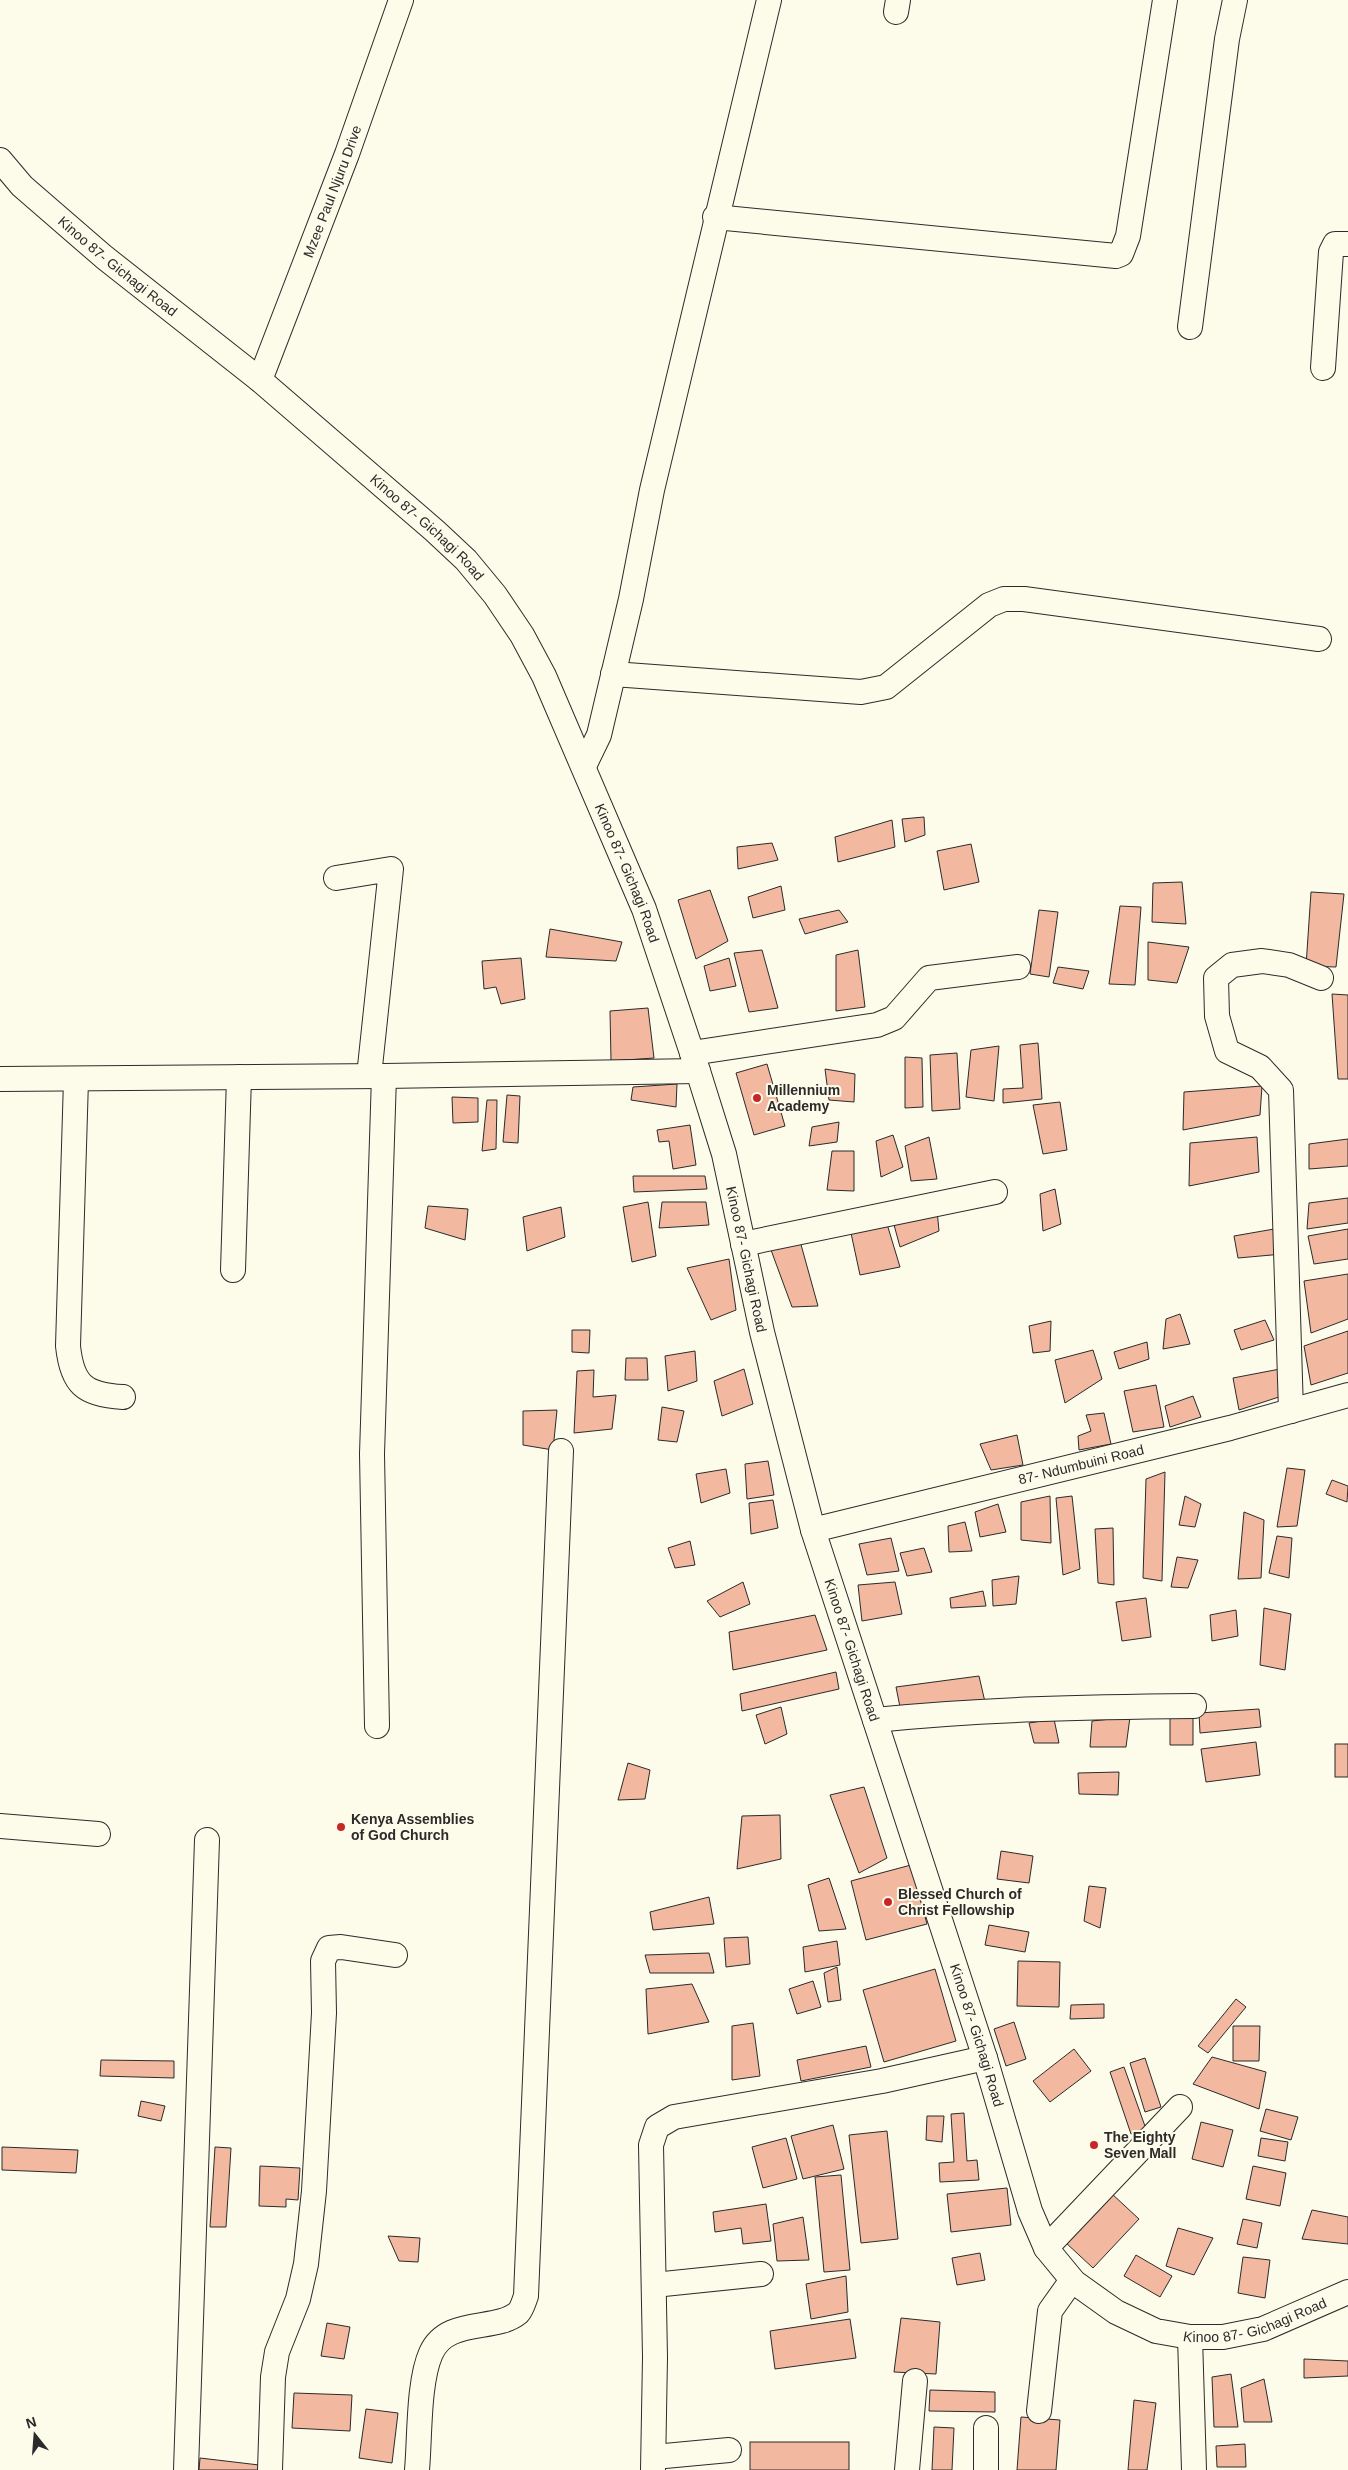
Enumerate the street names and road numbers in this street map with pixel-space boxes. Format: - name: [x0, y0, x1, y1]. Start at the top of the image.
- street label: Mzee Paul Njuru Drive: [300, 123, 365, 260]
- street label: Kinoo 87- Gichagi Road: [55, 213, 180, 320]
- street label: Kinoo 87- Gichagi Road: [367, 471, 487, 583]
- street label: Kinoo 87- Gichagi Road: [592, 801, 663, 945]
- street label: Kinoo 87- Gichagi Road: [723, 1185, 770, 1334]
- street label: 87- Ndumbuini Road: [1017, 1441, 1145, 1487]
- street label: Kinoo 87- Gichagi Road: [821, 1577, 883, 1723]
- street label: Kinoo 87- Gichagi Road: [947, 1962, 1007, 2109]
- street label: Kinoo 87- Gichagi Road: [1182, 2294, 1329, 2345]

